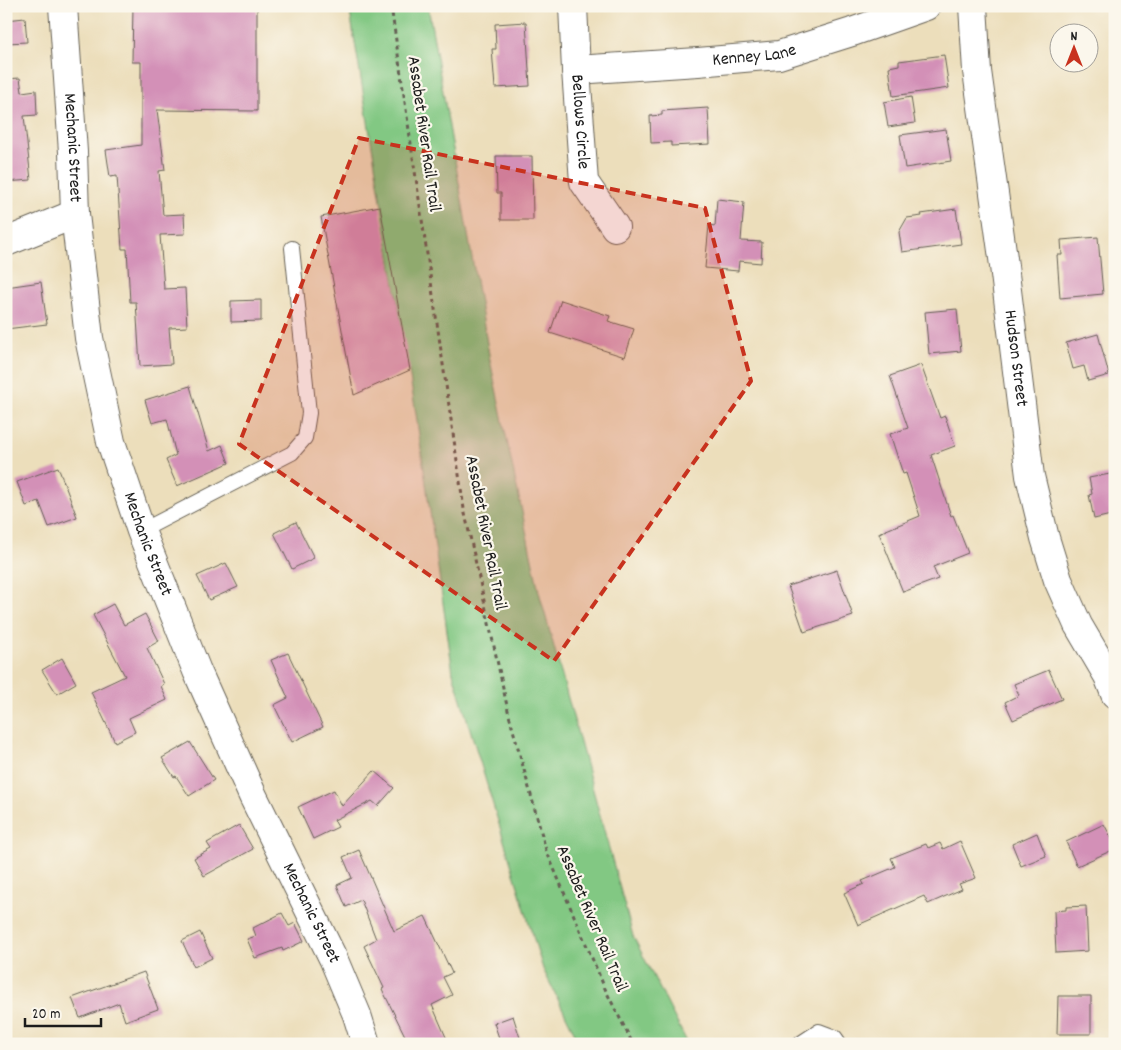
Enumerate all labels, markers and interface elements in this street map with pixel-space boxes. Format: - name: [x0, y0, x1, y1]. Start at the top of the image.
- north arrow: [1048, 22, 1098, 72]
- text: N: [1071, 27, 1078, 47]
- street label: Kenney Lane: [711, 38, 800, 73]
- street label: Assabet River Rail Trail: [400, 55, 446, 214]
- street label: Bellows Circle: [564, 74, 596, 170]
- street label: Mechanic Street: [57, 92, 87, 203]
- street label: Hudson Street: [997, 309, 1034, 408]
- street label: Assabet River Rail Trail: [458, 454, 512, 613]
- street label: Mechanic Street: [116, 489, 178, 600]
- street label: Assabet River Rail Trail: [549, 842, 633, 997]
- street label: Mechanic Street: [276, 859, 347, 968]
- scale bar: [25, 995, 101, 1027]
- text: 20 m: [32, 1004, 60, 1026]

